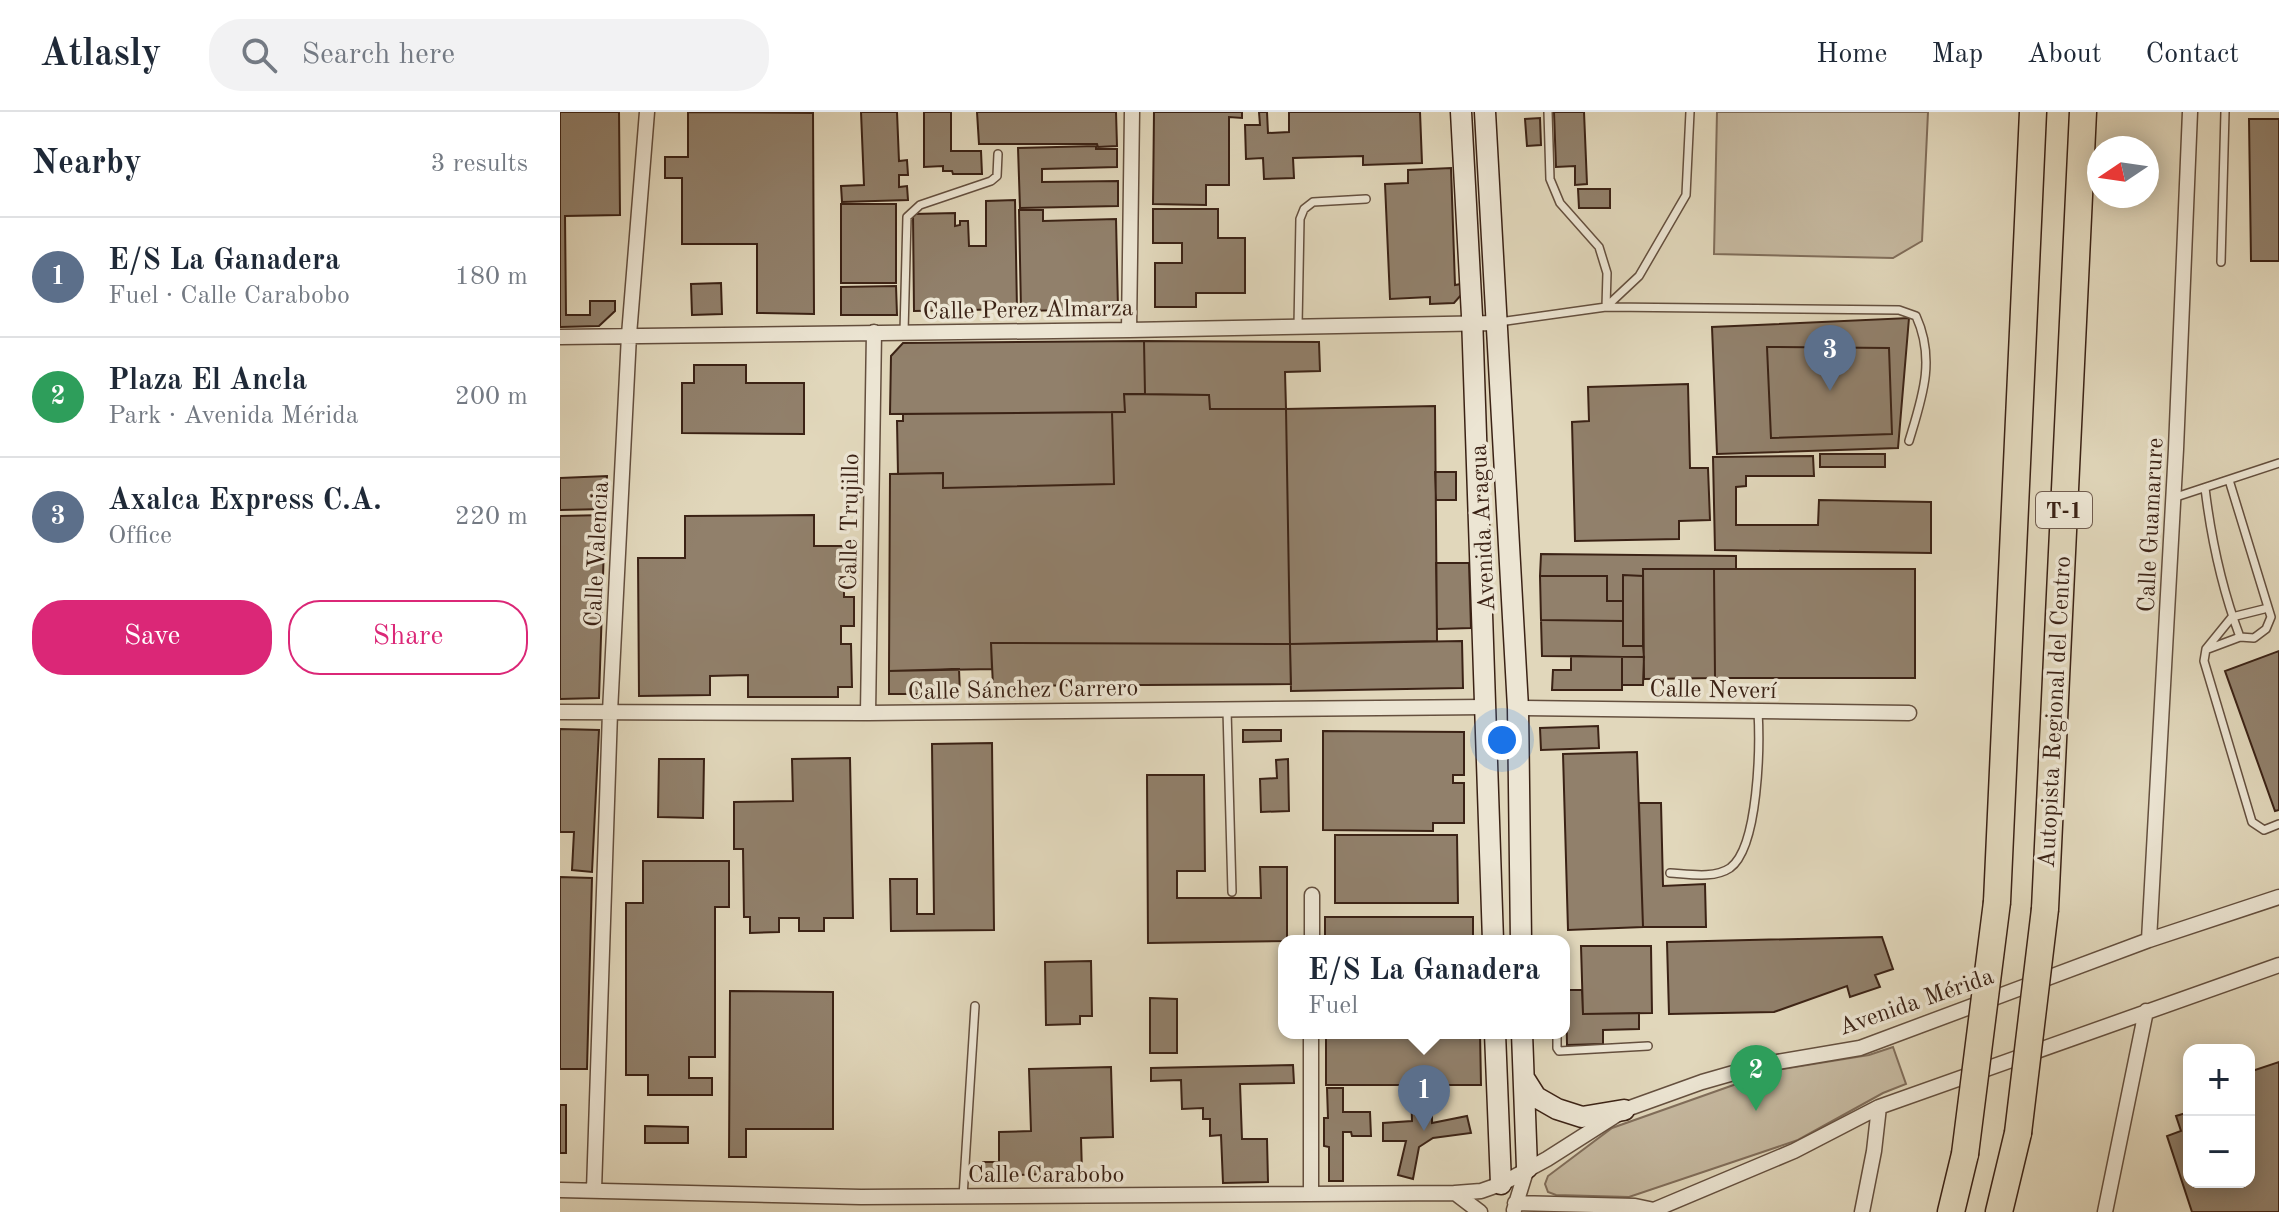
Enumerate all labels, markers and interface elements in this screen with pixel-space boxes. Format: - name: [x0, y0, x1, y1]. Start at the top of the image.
- search box: [209, 19, 769, 91]
- icon: search: [237, 33, 281, 77]
- text: Atlasly: [40, 36, 161, 74]
- text: Search here: [301, 40, 455, 70]
- text: Home: [1816, 41, 1887, 69]
- text: Map: [1931, 41, 1983, 69]
- text: About: [2027, 41, 2102, 69]
- text: Contact: [2146, 41, 2239, 69]
- north arrow: [2087, 136, 2159, 208]
- text: Nearby: [32, 147, 142, 181]
- text: 3 results: [430, 151, 528, 177]
- text: E/S La Ganadera: [108, 246, 340, 276]
- text: 1: [50, 264, 66, 290]
- text: 180 m: [455, 264, 528, 290]
- text: Fuel · Calle Carabobo: [108, 283, 350, 309]
- street label: Calle Perez Almarza: [922, 297, 1134, 325]
- pin: 3: [1804, 325, 1856, 391]
- text: Plaza El Ancla: [108, 366, 307, 396]
- text: 2: [50, 384, 66, 410]
- text: 200 m: [455, 384, 528, 410]
- text: Park · Avenida Mérida: [108, 403, 359, 429]
- street label: Calle Guamarure: [2135, 437, 2169, 613]
- street label: Avenida Aragua: [1468, 443, 1500, 612]
- street label: Calle Trujillo: [838, 453, 864, 591]
- street label: Calle Valencia: [582, 480, 614, 628]
- text: Axalca Express C.A.: [108, 486, 382, 516]
- road number: T-1: [2036, 492, 2092, 528]
- text: 3: [50, 504, 66, 530]
- text: 220 m: [455, 504, 528, 530]
- text: Office: [108, 523, 172, 549]
- street label: Autopista Regional del Centro: [2036, 556, 2076, 869]
- button: Save: [32, 600, 272, 675]
- button: Share: [288, 600, 528, 675]
- street label: Calle Sánchez Carrero: [908, 677, 1139, 705]
- street label: Calle Neverí: [1649, 678, 1777, 704]
- your location: [1482, 720, 1522, 760]
- popup: [1278, 935, 1570, 1039]
- text: E/S La Ganadera: [1308, 956, 1540, 986]
- street label: Avenida Mérida: [1836, 965, 1997, 1041]
- text: Fuel: [1308, 993, 1358, 1019]
- map controls: [2183, 1044, 2255, 1188]
- button: +: [2183, 1044, 2255, 1116]
- pin: 2: [1730, 1045, 1782, 1111]
- pin: 1: [1398, 1065, 1450, 1131]
- button: −: [2183, 1116, 2255, 1188]
- street label: Calle Carabobo: [968, 1164, 1124, 1188]

